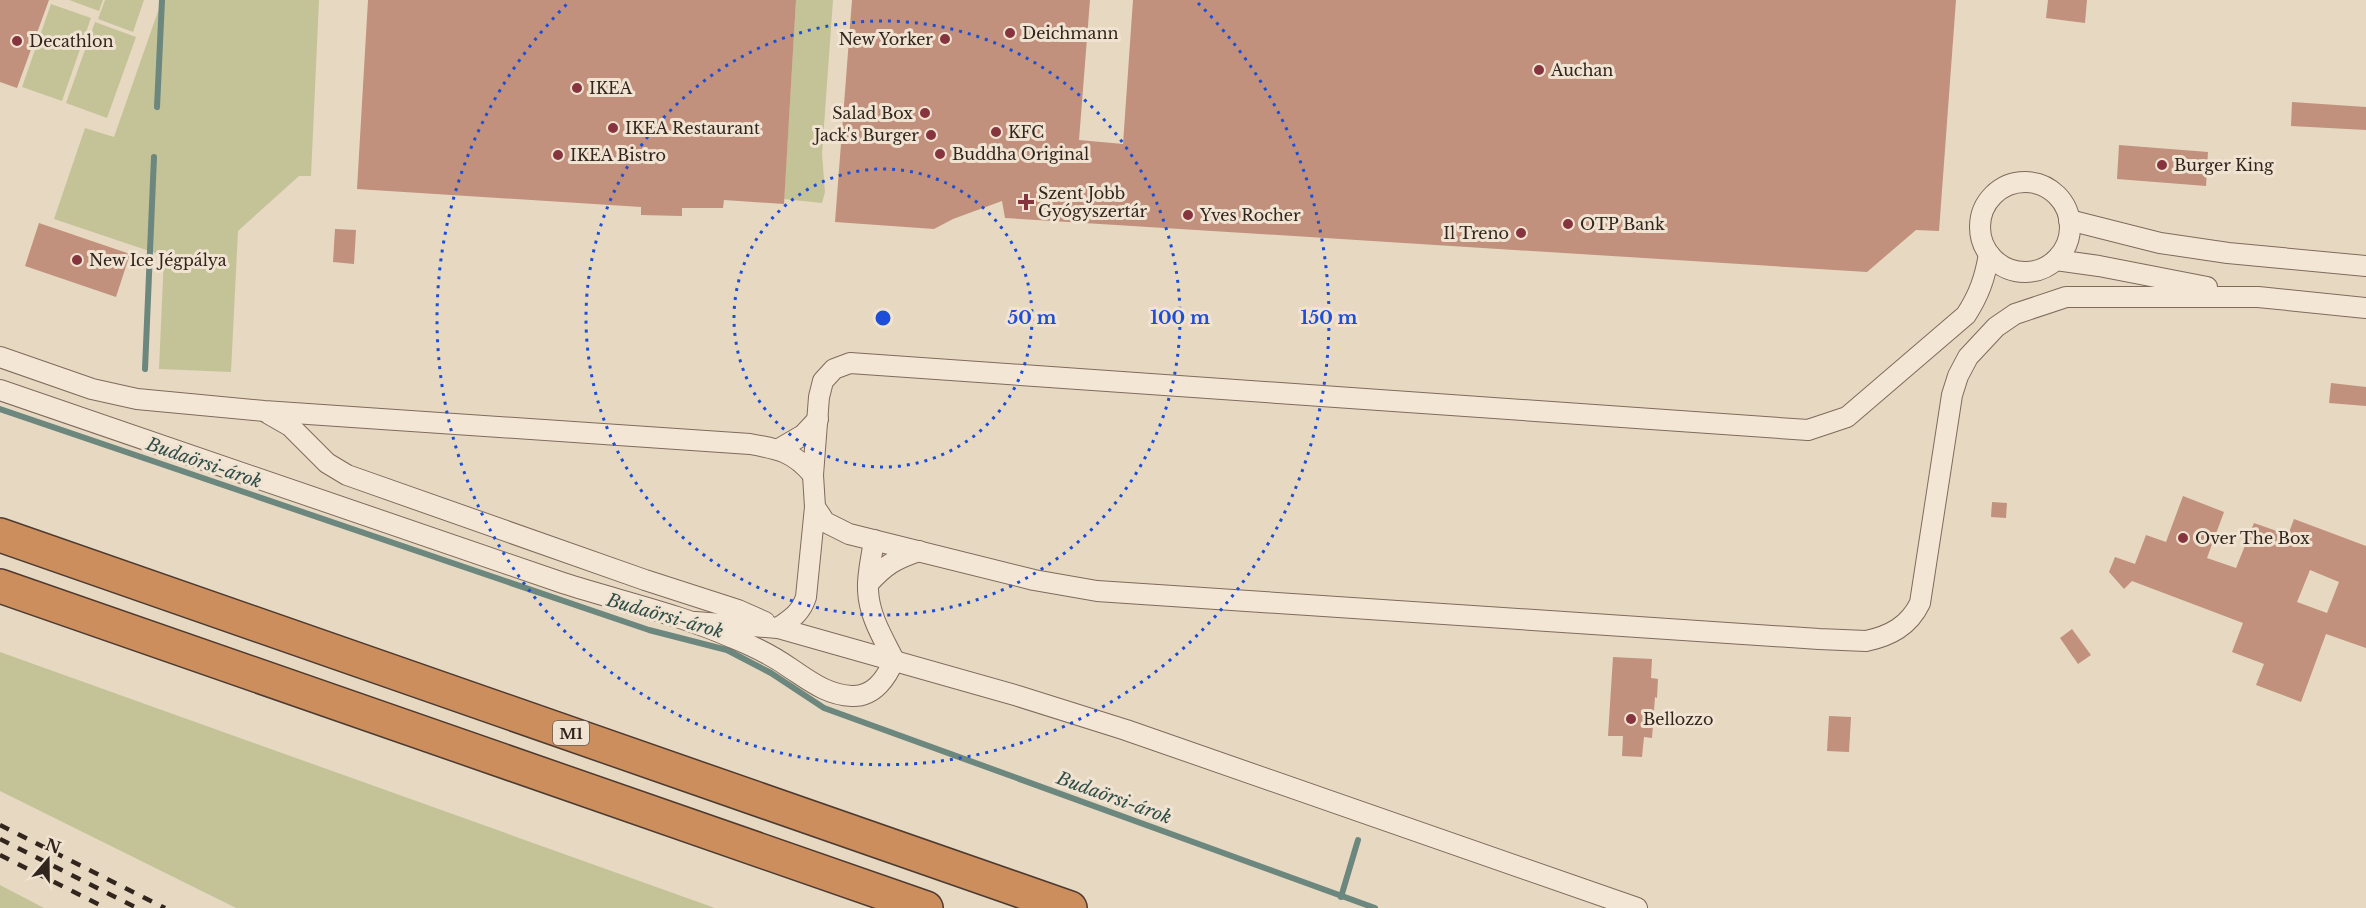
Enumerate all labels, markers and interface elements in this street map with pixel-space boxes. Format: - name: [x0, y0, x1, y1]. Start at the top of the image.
- place label: Deichmann: [1022, 23, 1118, 43]
- marker: Deichmann: [1003, 26, 1017, 40]
- place label: New Yorker: [839, 29, 933, 49]
- place label: Decathlon: [29, 31, 114, 51]
- marker: New Yorker: [938, 32, 952, 46]
- marker: Decathlon: [10, 34, 24, 48]
- place label: Auchan: [1550, 60, 1613, 80]
- marker: Auchan: [1532, 63, 1546, 77]
- place label: IKEA: [589, 78, 633, 98]
- marker: IKEA: [570, 81, 584, 95]
- place label: Salad Box: [832, 103, 913, 123]
- marker: Salad Box: [918, 106, 932, 120]
- place label: IKEA Restaurant: [625, 118, 760, 138]
- marker: IKEA Restaurant: [606, 121, 620, 135]
- place label: KFC: [1008, 122, 1044, 142]
- place label: Jack's Burger: [812, 125, 919, 145]
- marker: KFC: [989, 125, 1003, 139]
- marker: Jack's Burger: [924, 128, 938, 142]
- place label: Buddha Original: [952, 144, 1089, 164]
- place label: IKEA Bistro: [570, 145, 666, 165]
- marker: Buddha Original: [933, 147, 947, 161]
- marker: IKEA Bistro: [551, 148, 565, 162]
- place label: Burger King: [2174, 155, 2274, 175]
- marker: Burger King: [2155, 158, 2169, 172]
- place label: Szent Jobb Gyógyszertár: [1038, 183, 1148, 221]
- marker: Szent Jobb Gyógyszertár: [1019, 195, 1033, 209]
- place label: Yves Rocher: [1199, 205, 1301, 225]
- marker: Yves Rocher: [1181, 208, 1195, 222]
- place label: OTP Bank: [1580, 214, 1665, 234]
- marker: OTP Bank: [1561, 217, 1575, 231]
- place label: Il Treno: [1443, 223, 1509, 243]
- marker: Il Treno: [1514, 226, 1528, 240]
- place label: New Ice Jégpálya: [89, 250, 227, 270]
- marker: New Ice Jégpálya: [70, 253, 84, 267]
- text: 50 m: [1008, 307, 1057, 329]
- text: 100 m: [1150, 307, 1210, 329]
- text: 150 m: [1301, 307, 1358, 329]
- centre of rings: [873, 308, 893, 328]
- water label: Budaörsi-árok: [142, 433, 265, 493]
- place label: Over The Box: [2195, 528, 2310, 548]
- marker: Over The Box: [2176, 531, 2190, 545]
- water label: Budaörsi-árok: [603, 589, 726, 643]
- place label: Bellozzo: [1643, 709, 1714, 729]
- marker: Bellozzo: [1624, 712, 1638, 726]
- road number: M1: [553, 721, 589, 745]
- water label: Budaörsi-árok: [1053, 767, 1174, 829]
- north arrow: [18, 830, 78, 890]
- text: N: [43, 834, 64, 858]

